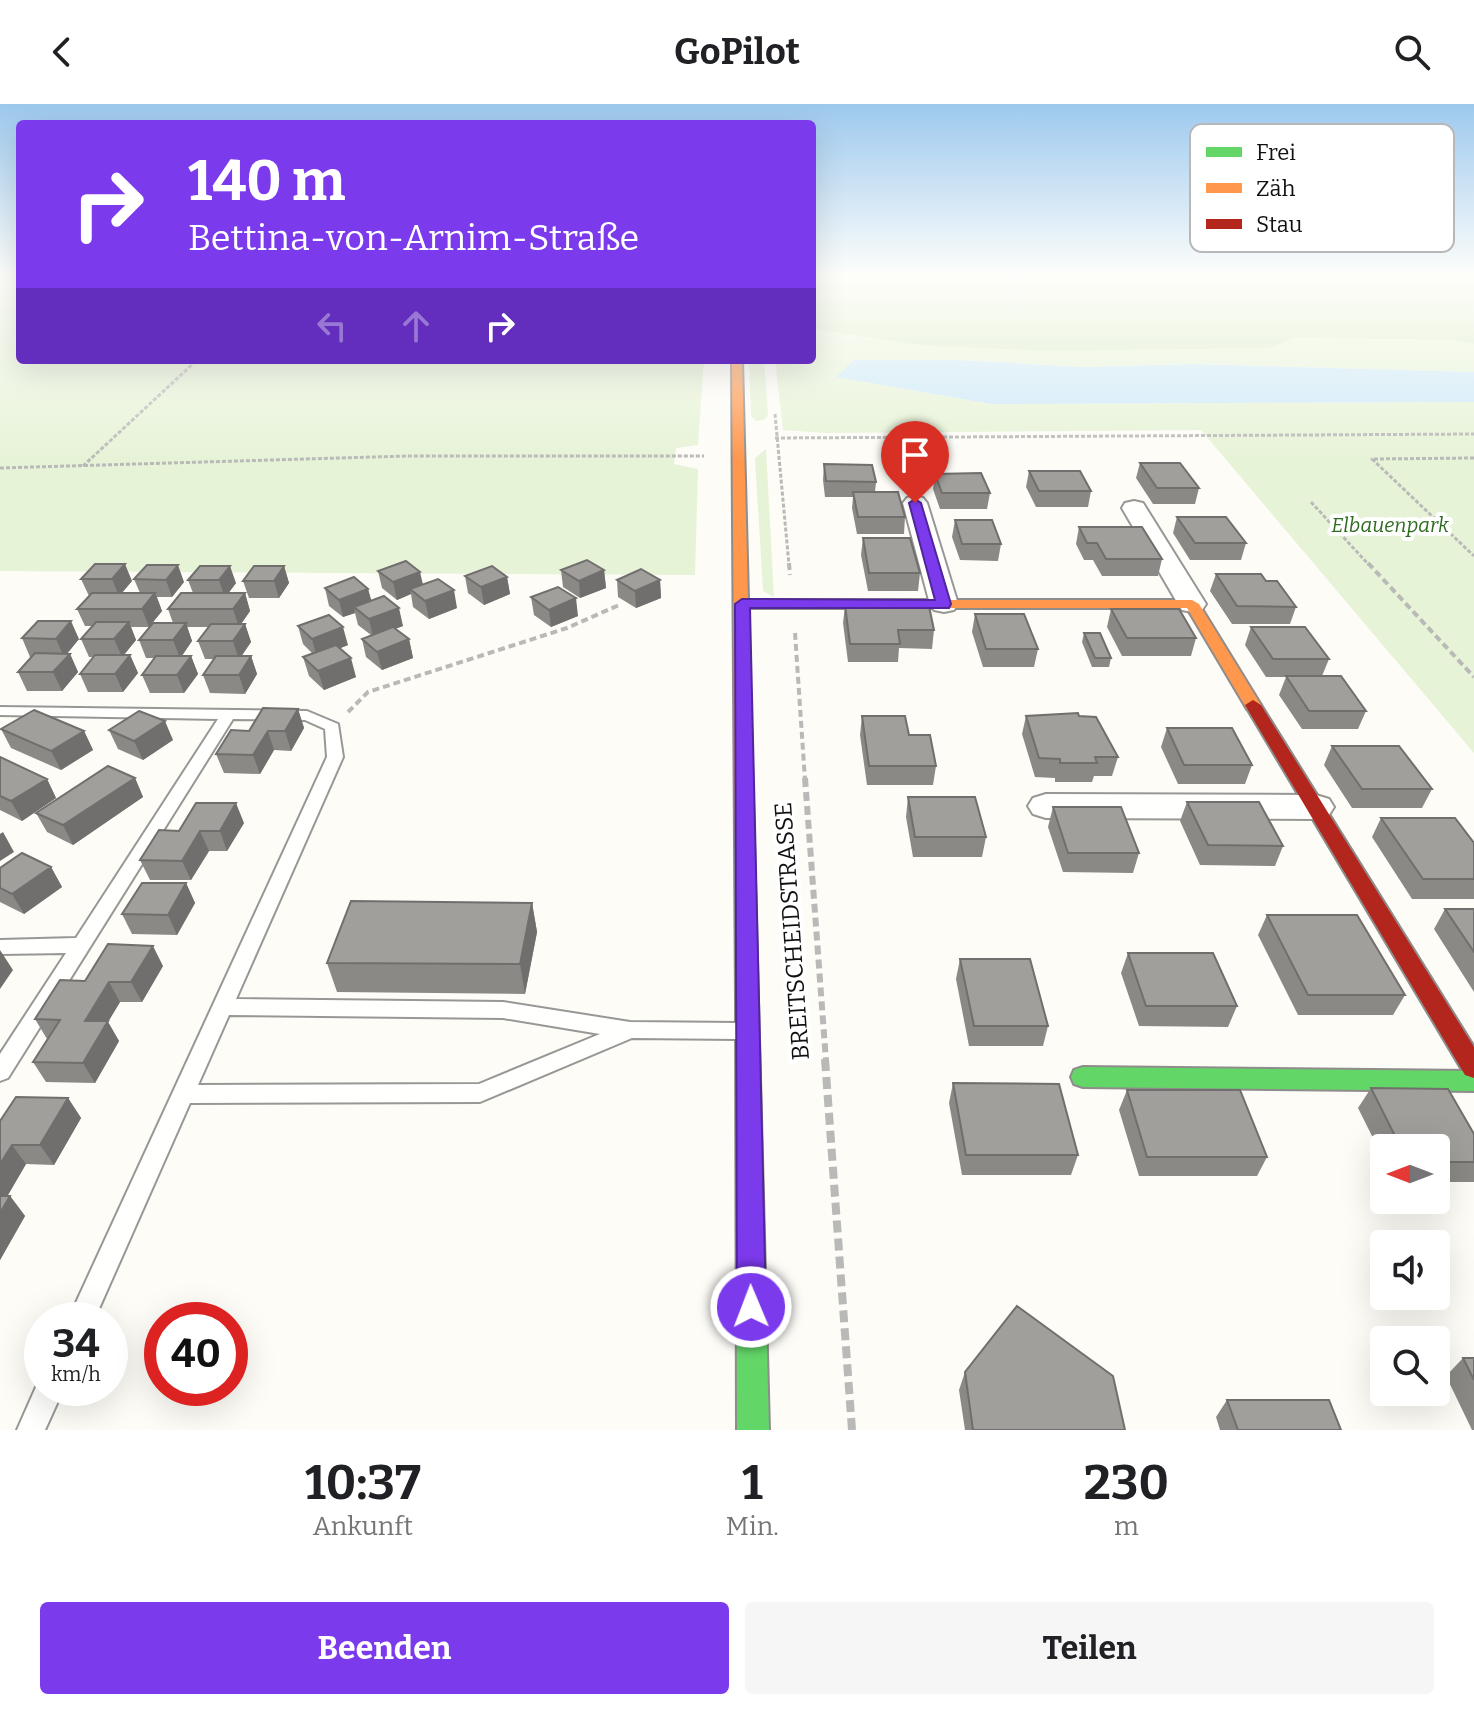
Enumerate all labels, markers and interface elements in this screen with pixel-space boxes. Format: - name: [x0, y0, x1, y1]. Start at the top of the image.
- icon: back: [40, 30, 84, 74]
- text: GoPilot: [674, 30, 800, 74]
- icon: search: [1390, 30, 1434, 74]
- legend: [1190, 124, 1454, 252]
- text: Frei: [1256, 139, 1296, 166]
- text: 140 m: [188, 148, 345, 215]
- icon: right: [56, 152, 160, 256]
- text: Zäh: [1256, 175, 1296, 202]
- text: Stau: [1256, 211, 1303, 238]
- text: Bettina-von-Arnim-Straße: [188, 216, 639, 260]
- icon: left: [310, 304, 354, 348]
- icon: ahead: [394, 304, 438, 348]
- icon: right: [478, 304, 522, 348]
- pin: [881, 421, 949, 503]
- icon: arrive: [893, 433, 937, 477]
- park label: Elbauenpark: [1331, 513, 1449, 537]
- street label: BREITSCHEIDSTRASSE: [769, 801, 815, 1061]
- north arrow: [1370, 1134, 1450, 1214]
- map controls: [1370, 1134, 1450, 1406]
- button: sound: [1370, 1230, 1450, 1310]
- position arrow: [709, 1265, 793, 1349]
- speed limit sign: 40: [144, 1302, 248, 1406]
- text: 34: [52, 1320, 100, 1368]
- button: search: [1370, 1326, 1450, 1406]
- text: km/h: [51, 1362, 101, 1386]
- text: 10:37: [305, 1454, 421, 1512]
- text: 1: [742, 1454, 763, 1512]
- text: 230: [1084, 1454, 1169, 1512]
- text: Ankunft: [313, 1511, 413, 1542]
- text: Min.: [726, 1511, 779, 1542]
- text: m: [1114, 1511, 1139, 1542]
- button: Beenden: [40, 1602, 729, 1694]
- button: Teilen: [745, 1602, 1434, 1694]

